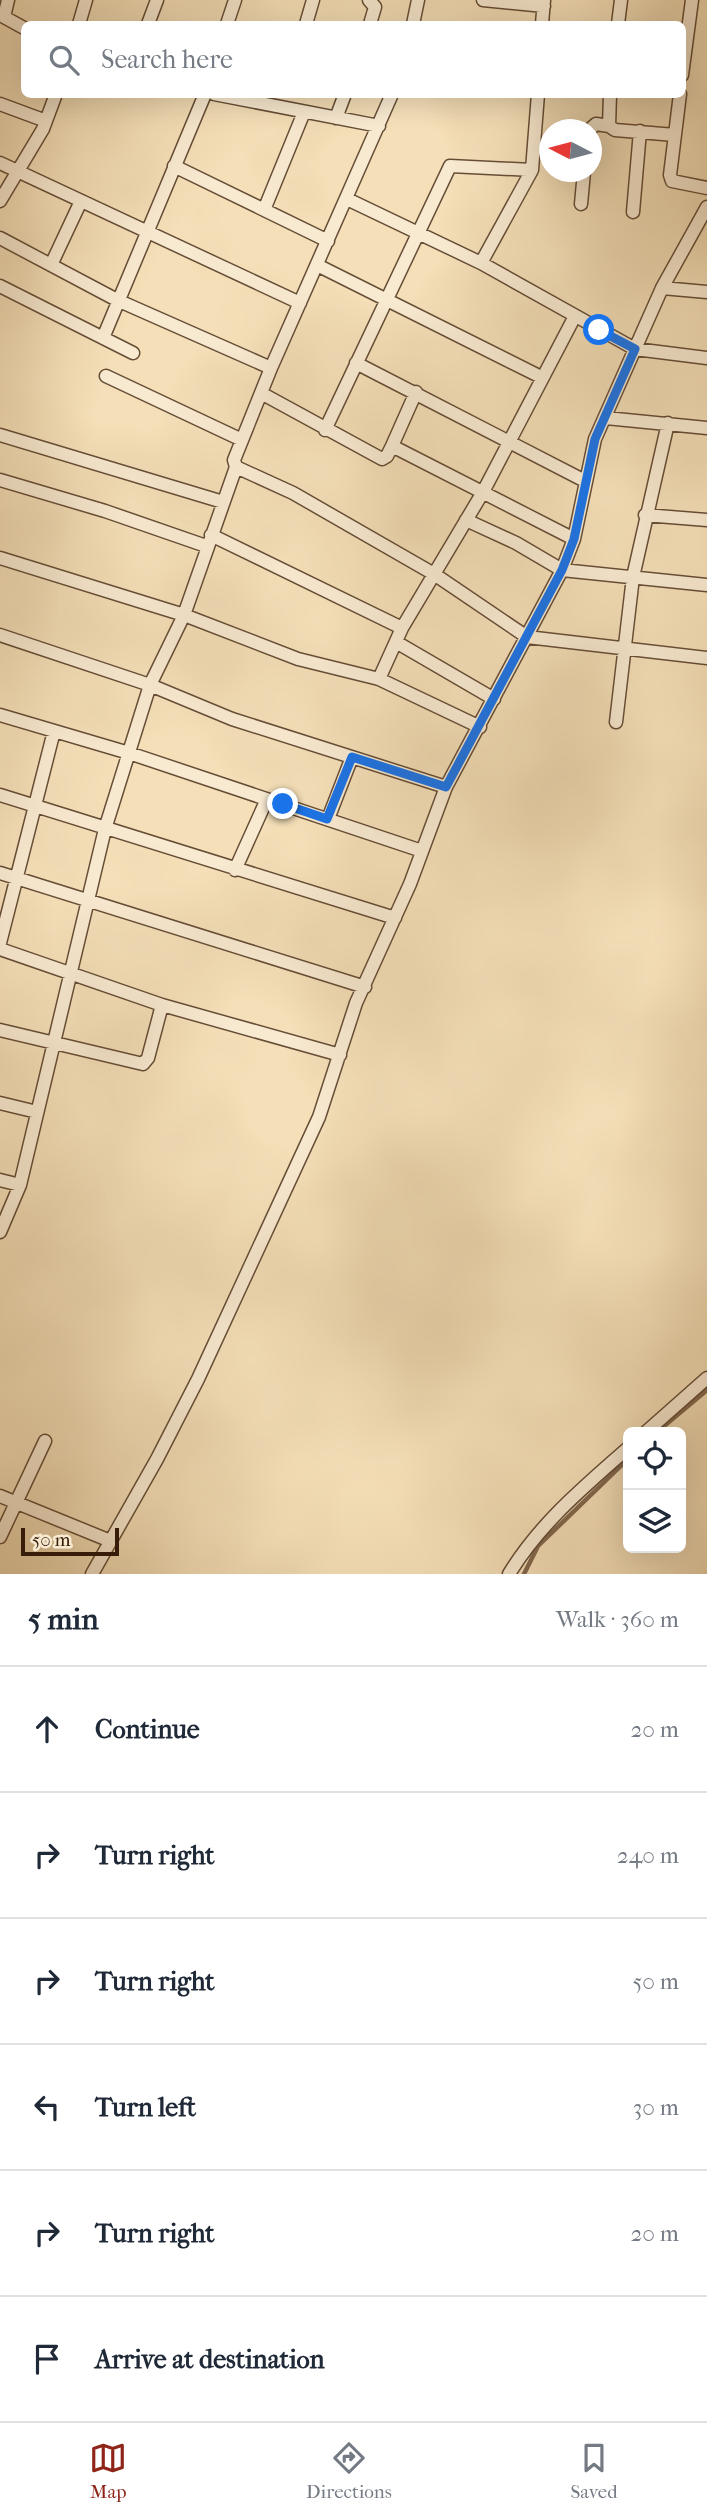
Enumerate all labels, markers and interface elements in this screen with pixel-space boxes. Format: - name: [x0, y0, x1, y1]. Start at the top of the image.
- search box: [21, 21, 686, 98]
- icon: search: [45, 41, 83, 79]
- text: Search here: [101, 44, 233, 75]
- north arrow: [539, 119, 602, 182]
- route start: [583, 314, 614, 345]
- route end: [267, 788, 298, 819]
- map controls: [623, 1427, 686, 1553]
- button: locate: [623, 1427, 686, 1490]
- button: layers: [623, 1490, 686, 1553]
- scale bar: [21, 1525, 119, 1557]
- text: 50 m: [32, 1529, 71, 1551]
- text: 5 min: [28, 1602, 99, 1637]
- text: Walk · 360 m: [556, 1606, 679, 1633]
- icon: ahead: [28, 1710, 66, 1748]
- text: Continue: [95, 1714, 200, 1745]
- text: 20 m: [630, 1716, 679, 1743]
- icon: right: [28, 1836, 66, 1874]
- text: Turn right: [95, 1840, 215, 1871]
- text: 240 m: [617, 1842, 679, 1869]
- icon: right: [28, 1962, 66, 2000]
- text: Turn right: [95, 1966, 215, 1997]
- text: 50 m: [632, 1968, 679, 1995]
- icon: left: [28, 2088, 66, 2126]
- text: Turn left: [95, 2092, 196, 2123]
- text: 30 m: [633, 2094, 679, 2121]
- icon: right: [28, 2214, 66, 2252]
- text: Turn right: [95, 2218, 215, 2249]
- text: 20 m: [630, 2220, 679, 2247]
- icon: arrive: [28, 2340, 66, 2378]
- text: Arrive at destination: [95, 2344, 325, 2375]
- tab: Map: [89, 2439, 127, 2503]
- tab: Directions: [306, 2439, 392, 2503]
- tab: Saved: [570, 2439, 618, 2503]

